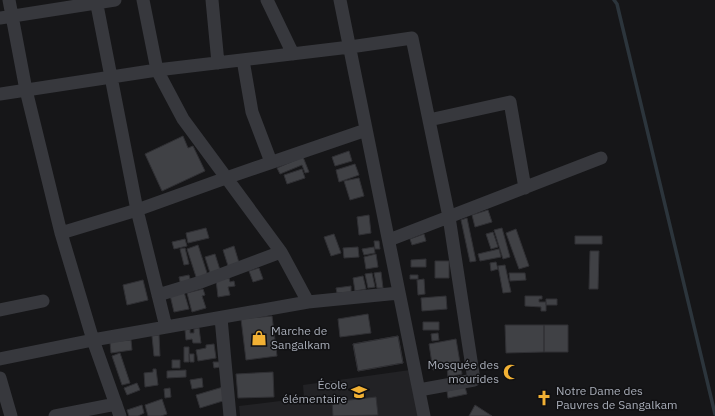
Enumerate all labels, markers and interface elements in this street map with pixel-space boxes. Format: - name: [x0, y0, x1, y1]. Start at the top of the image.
- place label: Marche de Sangalkam: [271, 323, 330, 352]
- shop icon: Marche de Sangalkam: [250, 329, 268, 347]
- place label: Mosquée des mourides: [428, 357, 499, 386]
- mosque icon: Mosquée des mourides: [502, 363, 520, 381]
- place label: École élémentaire: [282, 377, 347, 406]
- school or university icon: École élémentaire: [350, 383, 368, 401]
- place label: Notre Dame des Pauvres de Sangalkam: [556, 383, 678, 412]
- church icon: Notre Dame des Pauvres de Sangalkam: [535, 389, 553, 407]

